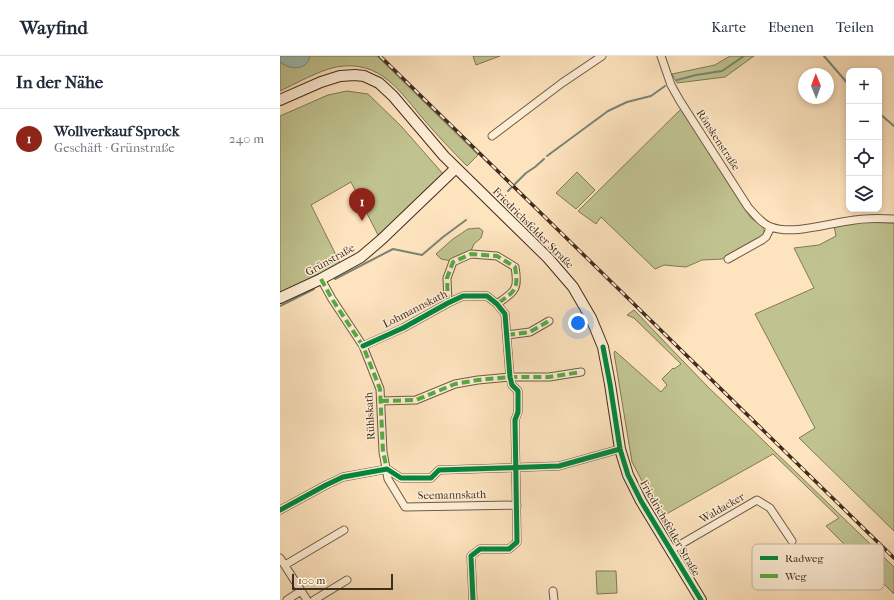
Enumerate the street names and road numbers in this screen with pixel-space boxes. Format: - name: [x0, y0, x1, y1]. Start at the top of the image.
- street label: Rönskenstraße: [693, 107, 743, 173]
- street label: Friedrichsfelder Straße: [490, 185, 577, 272]
- street label: Grünstraße: [303, 241, 357, 279]
- street label: Lohmannskath: [381, 287, 450, 331]
- street label: Rühlskath: [362, 391, 378, 440]
- street label: Friedrichsfelder Straße: [637, 477, 703, 579]
- street label: Seemannskath: [418, 488, 487, 502]
- street label: Waldacker: [696, 490, 747, 527]

